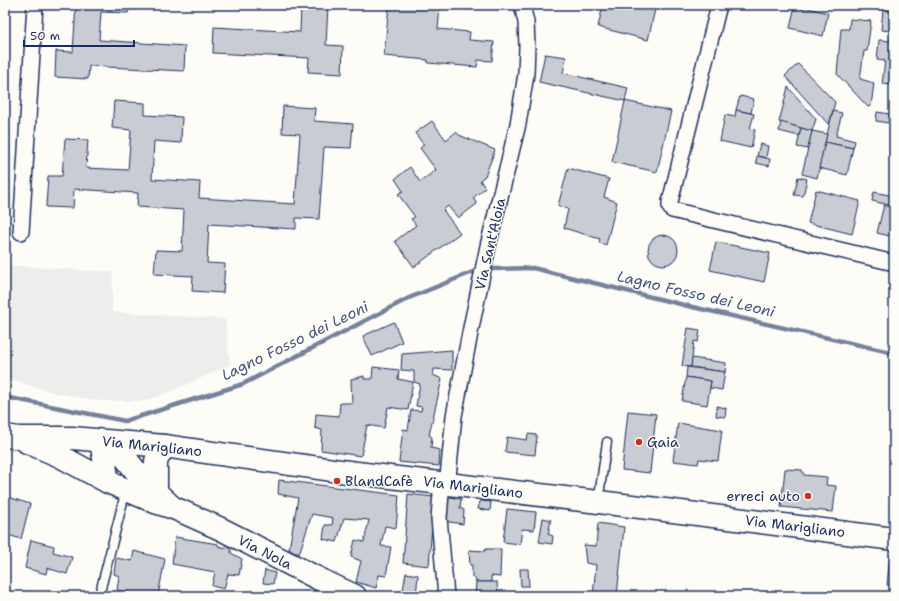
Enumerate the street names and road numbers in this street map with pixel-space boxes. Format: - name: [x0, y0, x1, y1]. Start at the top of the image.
- street label: Via Sant'Aloia: [471, 196, 509, 292]
- street label: Via Marigliano: [101, 432, 203, 460]
- street label: Via Marigliano: [422, 472, 524, 502]
- street label: Via Marigliano: [744, 511, 846, 541]
- street label: Via Nola: [235, 531, 295, 573]

